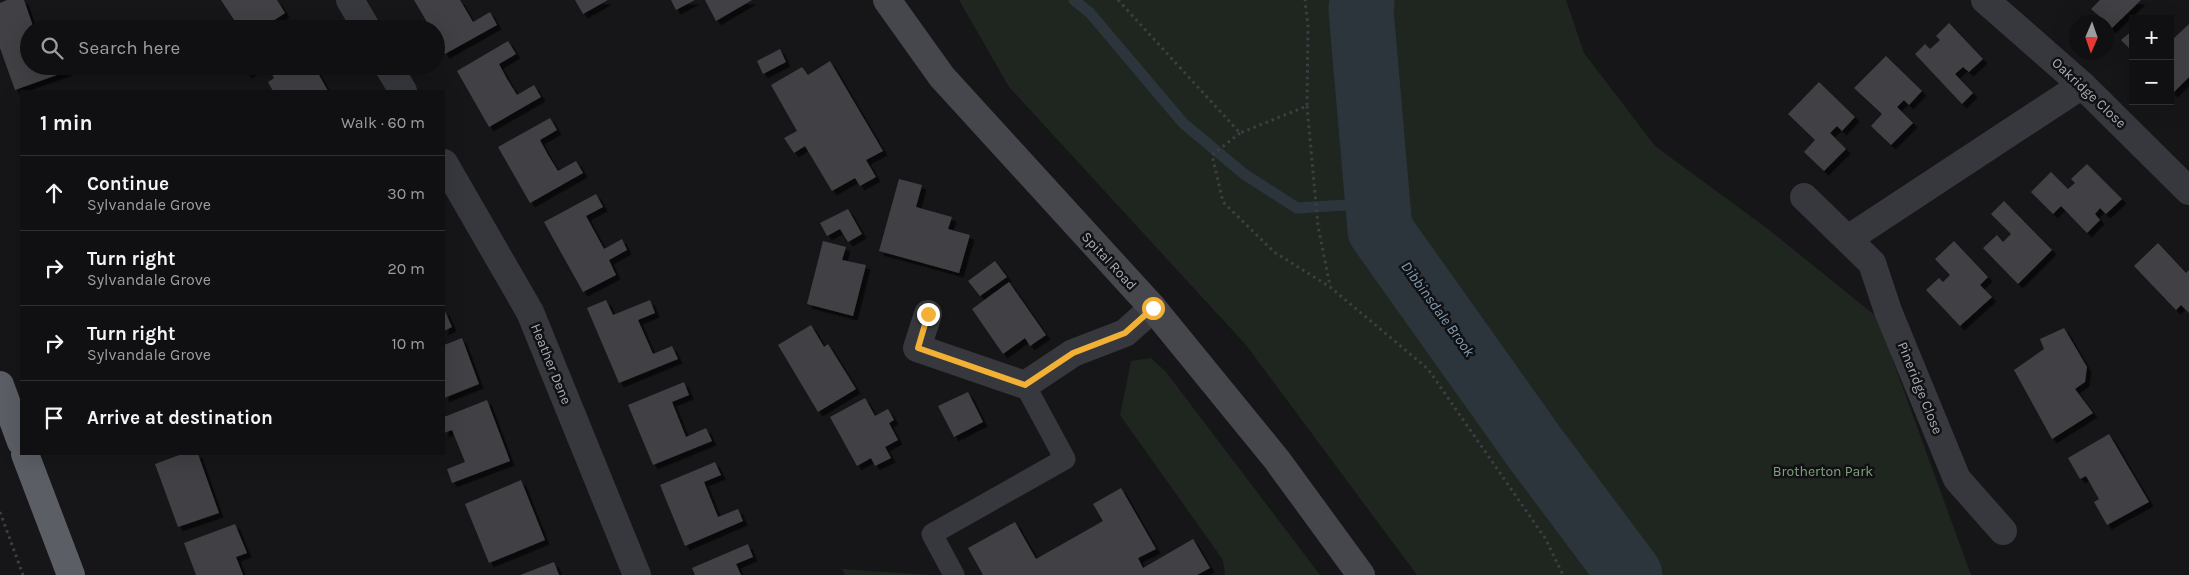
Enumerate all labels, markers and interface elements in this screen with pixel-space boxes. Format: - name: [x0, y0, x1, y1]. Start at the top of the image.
- north arrow: [2069, 15, 2114, 60]
- map controls: [2129, 15, 2174, 105]
- button: +: [2129, 15, 2174, 60]
- search box: [20, 20, 445, 75]
- icon: search: [38, 34, 66, 62]
- text: Search here: [78, 37, 180, 59]
- street label: Oakridge Close: [2048, 54, 2130, 132]
- button: −: [2129, 60, 2174, 105]
- text: 1 min: [40, 111, 93, 135]
- text: Walk · 60 m: [341, 113, 425, 132]
- text: Continue: [87, 173, 169, 195]
- icon: ahead: [40, 179, 68, 207]
- text: 30 m: [387, 184, 425, 203]
- text: Sylvandale Grove: [87, 195, 211, 214]
- street label: Spital Road: [1078, 228, 1140, 294]
- text: Turn right: [87, 248, 176, 270]
- icon: right: [40, 254, 68, 282]
- water label: Dibbinsdale Brook: [1397, 258, 1479, 360]
- text: 20 m: [387, 259, 425, 278]
- text: Sylvandale Grove: [87, 270, 211, 289]
- route start: [1142, 297, 1165, 320]
- route end: [917, 303, 940, 326]
- street label: Heather Dene: [527, 321, 575, 407]
- text: Turn right: [87, 323, 176, 345]
- icon: right: [40, 329, 68, 357]
- text: 10 m: [391, 334, 425, 353]
- street label: Pineridge Close: [1894, 339, 1946, 437]
- text: Sylvandale Grove: [87, 345, 211, 364]
- icon: arrive: [40, 404, 68, 432]
- text: Arrive at destination: [87, 407, 273, 429]
- park label: Brotherton Park: [1773, 463, 1873, 480]

